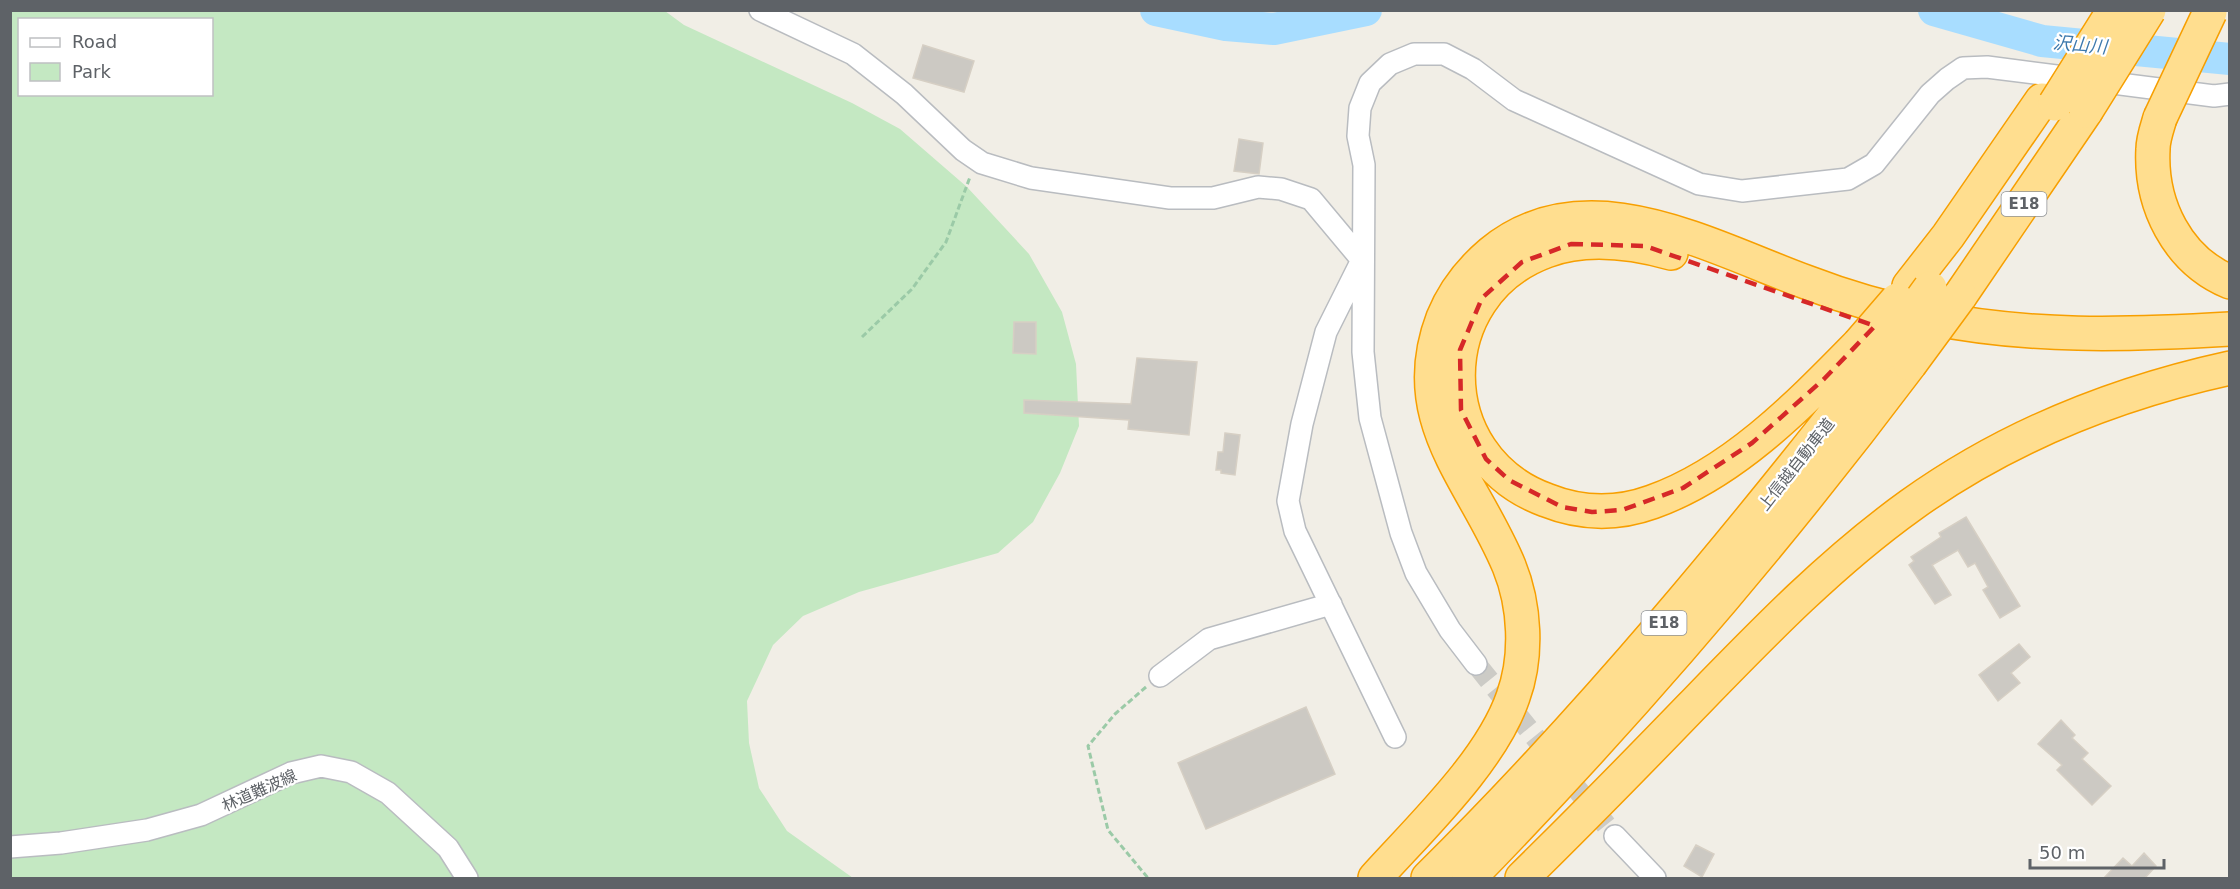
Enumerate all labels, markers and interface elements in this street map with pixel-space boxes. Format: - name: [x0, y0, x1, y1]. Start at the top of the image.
- legend: [18, 18, 213, 96]
- text: Road: [72, 31, 117, 52]
- water label: 沢山川: [2052, 32, 2110, 57]
- text: Park: [72, 61, 111, 82]
- road number: E18: [2002, 192, 2046, 216]
- street label: 上信越自動車道: [1754, 414, 1838, 514]
- road number: E18: [1642, 611, 1686, 635]
- street label: 林道難波線: [219, 766, 300, 815]
- scale bar: [2030, 832, 2164, 870]
- text: 50 m: [2039, 842, 2085, 863]

